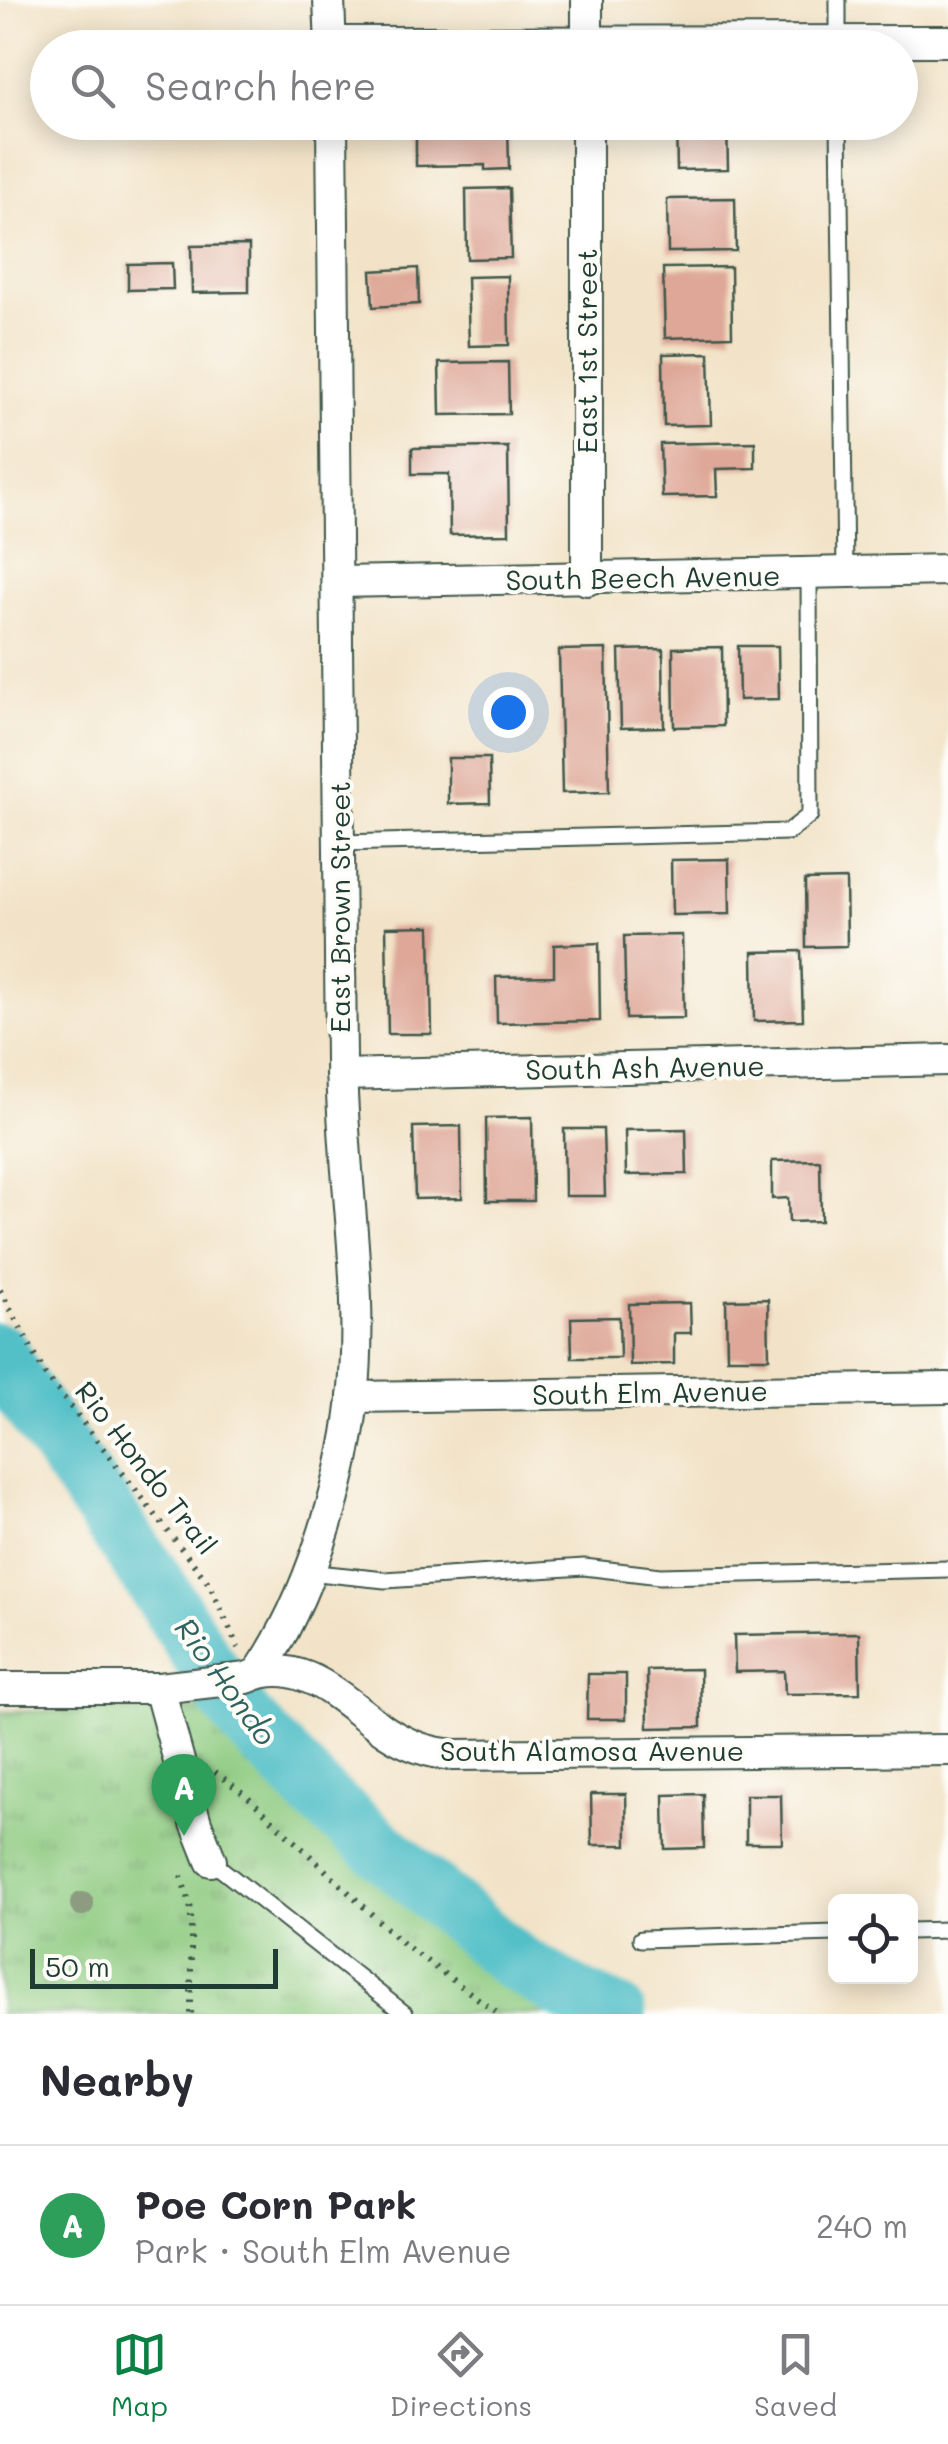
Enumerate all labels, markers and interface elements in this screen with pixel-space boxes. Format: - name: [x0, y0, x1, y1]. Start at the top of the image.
- search box: [30, 30, 918, 140]
- icon: search: [65, 58, 120, 113]
- text: Search here: [145, 60, 376, 110]
- street label: East 1st Street: [568, 249, 604, 453]
- street label: South Beech Avenue: [505, 557, 781, 597]
- your location: [483, 687, 534, 738]
- street label: East Brown Street: [321, 781, 357, 1033]
- street label: South Ash Avenue: [525, 1047, 765, 1087]
- street label: South Elm Avenue: [532, 1372, 768, 1412]
- street label: Rio Hondo Trail: [68, 1373, 226, 1561]
- water label: Rio Hondo: [167, 1609, 286, 1753]
- street label: South Alamosa Avenue: [440, 1732, 744, 1768]
- pin: A: [152, 1754, 216, 1836]
- map controls: [828, 1894, 918, 1984]
- button: locate: [828, 1894, 918, 1984]
- scale bar: [30, 1944, 278, 1988]
- text: 50 m: [45, 1948, 110, 1984]
- text: Nearby: [40, 2052, 194, 2107]
- text: Poe Corn Park: [135, 2179, 416, 2229]
- text: A: [61, 2204, 84, 2246]
- text: 240 m: [816, 2204, 908, 2246]
- text: Park · South Elm Avenue: [135, 2229, 512, 2271]
- tab: Map: [111, 2327, 168, 2423]
- tab: Directions: [390, 2327, 532, 2423]
- tab: Saved: [754, 2327, 837, 2423]

